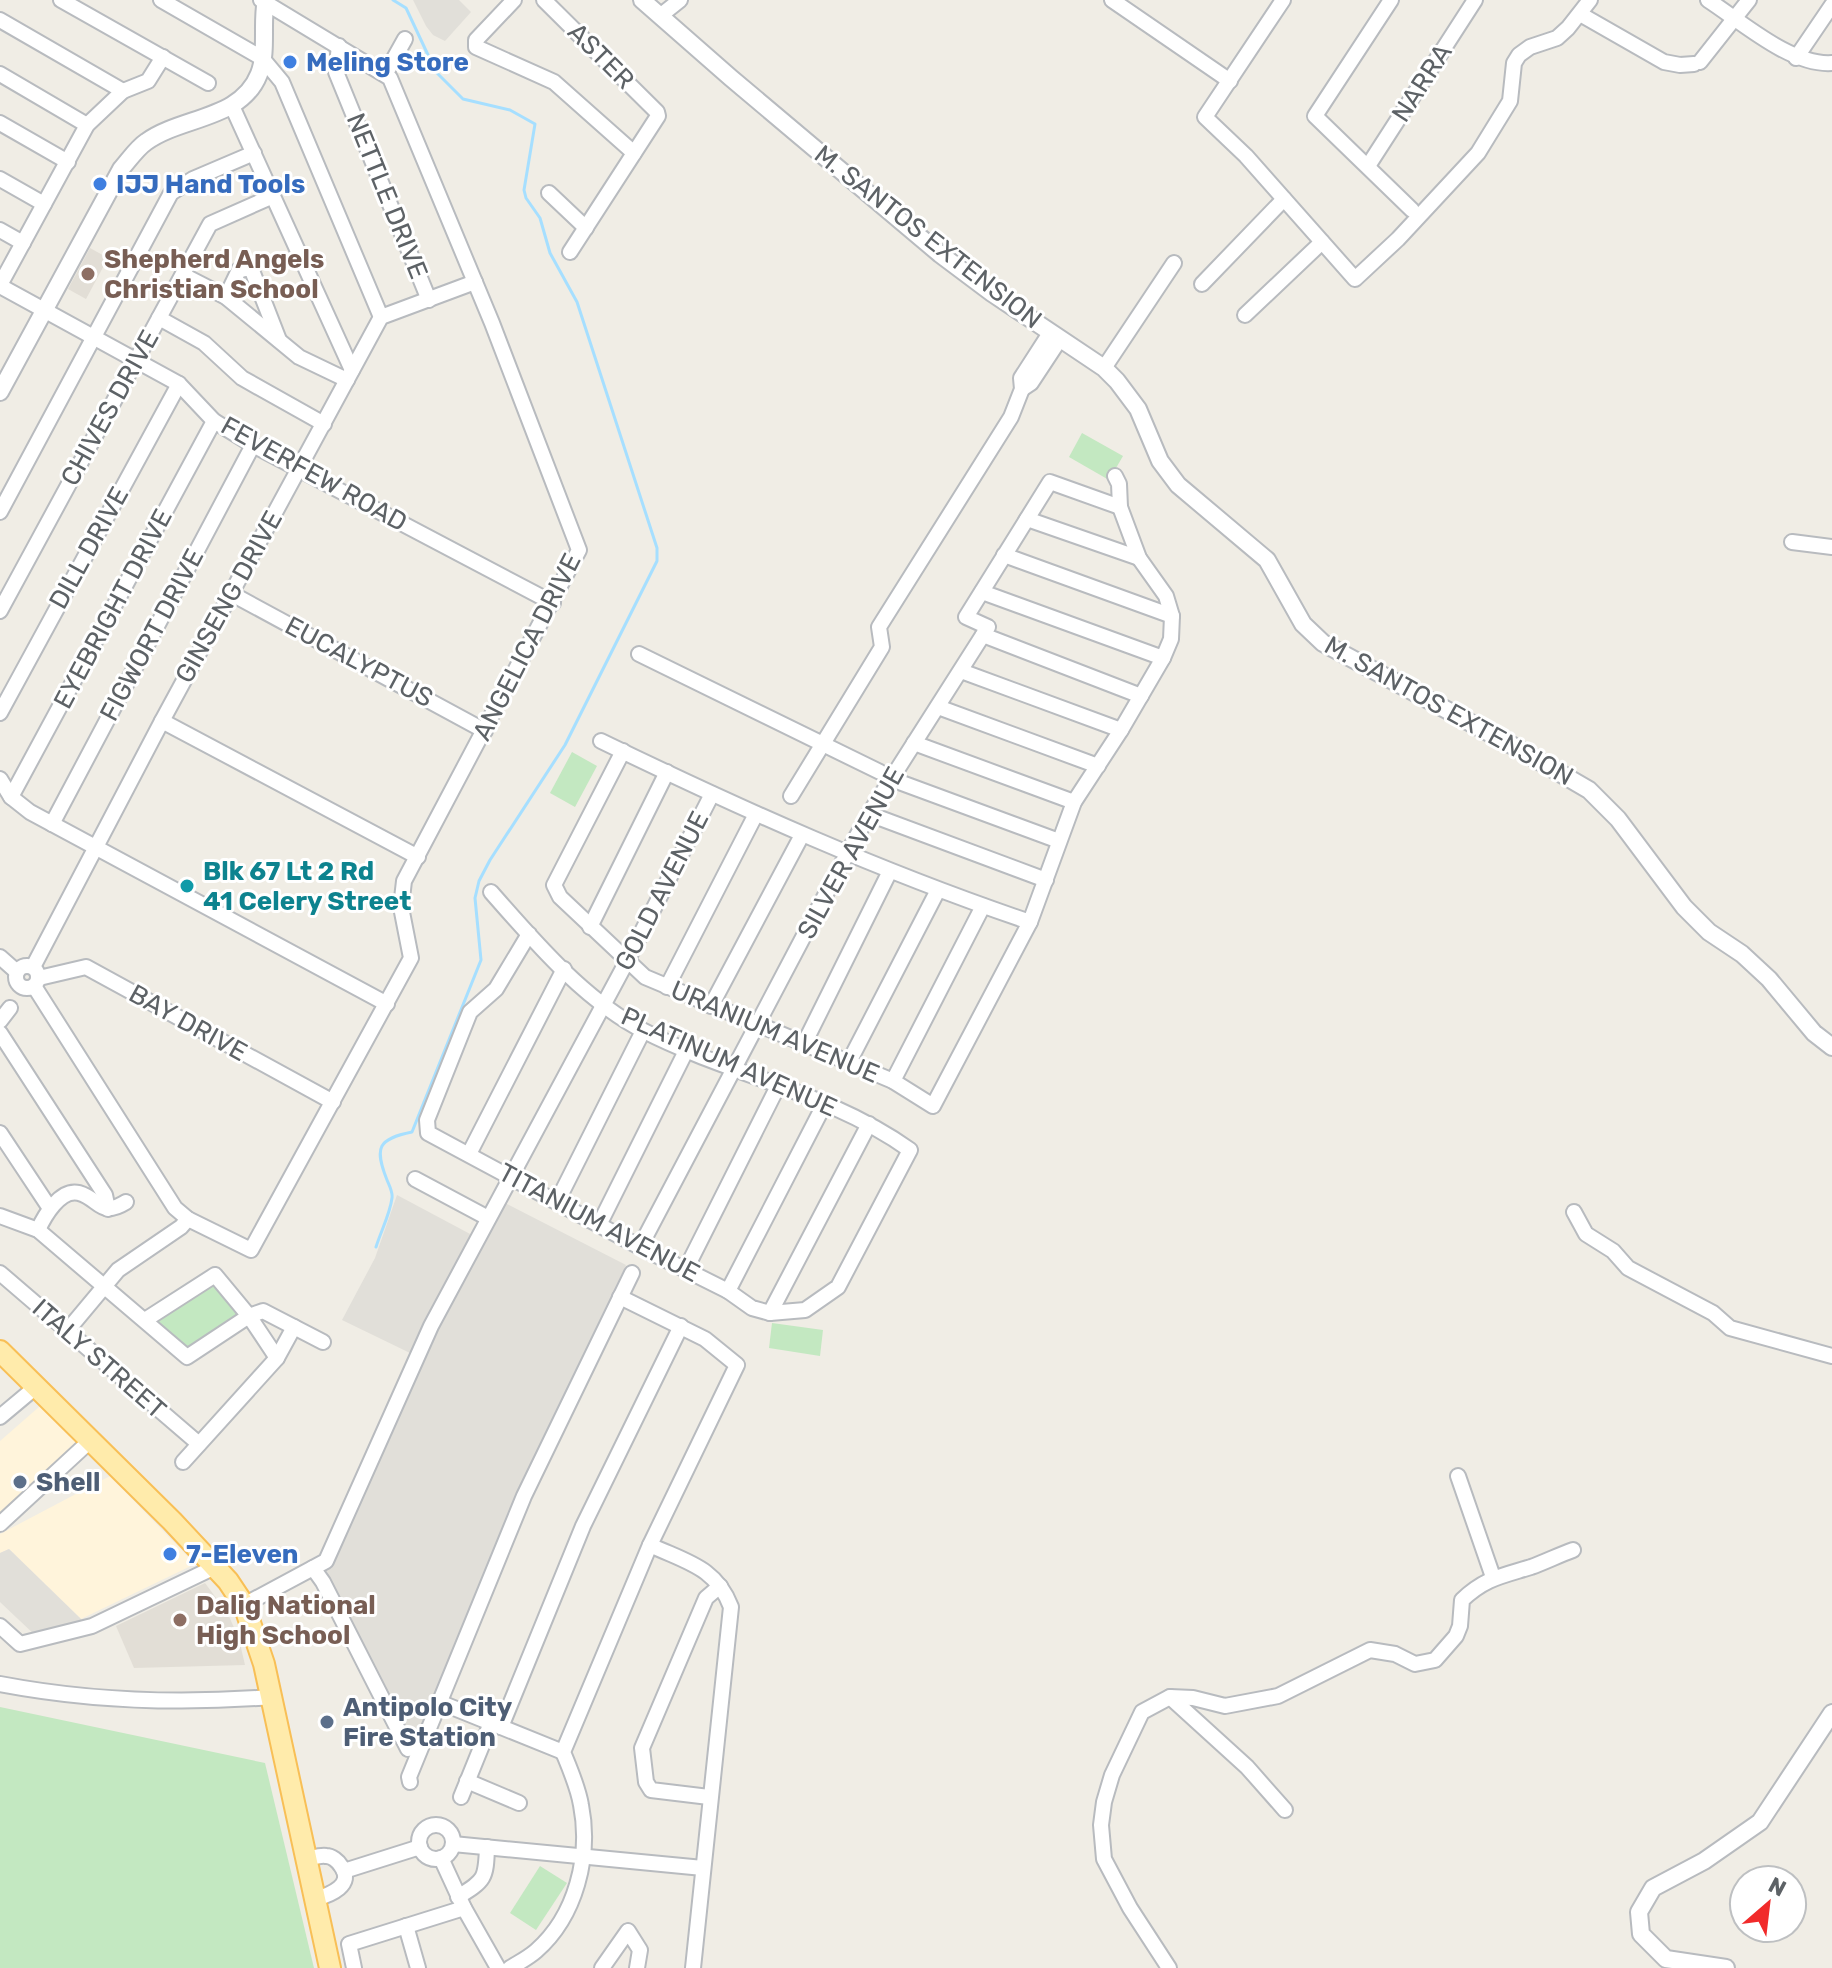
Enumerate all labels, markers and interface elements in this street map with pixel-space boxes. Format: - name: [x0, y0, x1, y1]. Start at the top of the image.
- street label: ASTER: [561, 16, 641, 96]
- street label: NARRA: [1385, 38, 1459, 128]
- place label: Meling Store: [306, 47, 469, 78]
- marker: Meling Store: [281, 53, 299, 71]
- street label: NETTLE DRIVE: [340, 109, 434, 283]
- street label: M. SANTOS EXTENSION: [808, 139, 1048, 335]
- place label: IJJ Hand Tools: [116, 169, 305, 200]
- marker: IJJ Hand Tools: [91, 175, 109, 193]
- place label: Shepherd Angels Christian School: [104, 244, 324, 305]
- marker: Shepherd Angels Christian School: [79, 265, 97, 283]
- street label: CHIVES DRIVE: [54, 325, 166, 491]
- street label: FEVERFEW ROAD: [216, 410, 412, 538]
- street label: DILL DRIVE: [43, 482, 135, 614]
- street label: EYEBRIGHT DRIVE: [47, 504, 179, 714]
- street label: GINSENG DRIVE: [169, 506, 289, 688]
- street label: FIGWORT DRIVE: [94, 544, 210, 726]
- street label: ANGELICA DRIVE: [466, 548, 588, 746]
- street label: EUCALYPTUS: [280, 610, 438, 714]
- street label: M. SANTOS EXTENSION: [1319, 630, 1579, 792]
- street label: SILVER AVENUE: [791, 762, 911, 944]
- street label: GOLD AVENUE: [609, 806, 715, 976]
- place label: Blk 67 Lt 2 Rd 41 Celery Street: [203, 856, 411, 917]
- marker: Blk 67 Lt 2 Rd 41 Celery Street: [178, 877, 196, 895]
- street label: URANIUM AVENUE: [666, 974, 884, 1090]
- street label: BAY DRIVE: [124, 978, 252, 1068]
- street label: PLATINUM AVENUE: [616, 1001, 842, 1123]
- street label: TITANIUM AVENUE: [493, 1157, 705, 1289]
- street label: ITALY STREET: [26, 1293, 172, 1425]
- place label: Shell: [36, 1467, 100, 1498]
- marker: Shell: [11, 1473, 29, 1491]
- place label: 7-Eleven: [186, 1539, 299, 1570]
- marker: 7-Eleven: [161, 1545, 179, 1563]
- place label: Dalig National High School: [196, 1590, 376, 1651]
- marker: Dalig National High School: [171, 1611, 189, 1629]
- place label: Antipolo City Fire Station: [343, 1692, 513, 1753]
- marker: Antipolo City Fire Station: [318, 1713, 336, 1731]
- north arrow: [1728, 1864, 1808, 1944]
- text: N: [1764, 1871, 1790, 1902]

